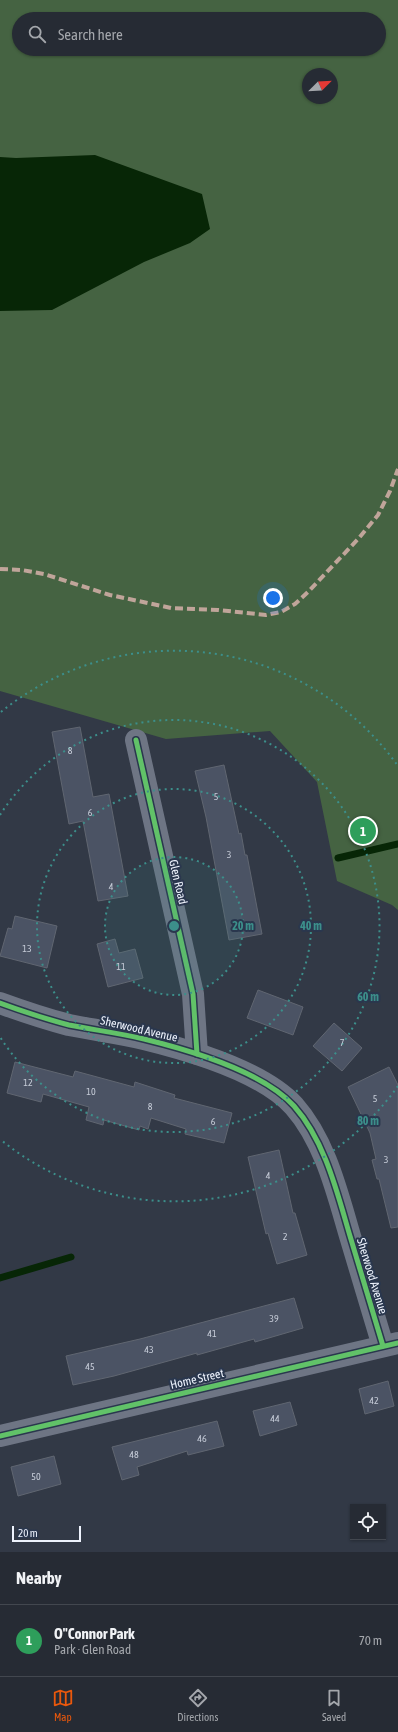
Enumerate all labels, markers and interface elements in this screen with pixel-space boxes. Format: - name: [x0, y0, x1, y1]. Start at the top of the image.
- search box: [12, 12, 386, 56]
- icon: search: [26, 23, 48, 45]
- text: Search here: [58, 26, 123, 43]
- north arrow: [302, 68, 338, 104]
- your location: [263, 588, 283, 608]
- house number: 8: [68, 745, 73, 756]
- house number: 5: [214, 791, 219, 802]
- house number: 6: [88, 807, 93, 818]
- pin: 1: [350, 816, 376, 846]
- house number: 3: [227, 849, 232, 860]
- street label: Glen Road: [166, 858, 190, 906]
- house number: 4: [109, 881, 114, 892]
- centre of rings: [167, 919, 181, 933]
- text: 20 m: [232, 919, 254, 933]
- text: 40 m: [299, 919, 322, 933]
- house number: 13: [22, 943, 32, 954]
- house number: 11: [116, 961, 126, 972]
- text: 60 m: [357, 990, 379, 1004]
- street label: Sherwood Avenue: [99, 1013, 179, 1045]
- house number: 7: [340, 1037, 345, 1048]
- house number: 12: [23, 1077, 33, 1088]
- house number: 10: [86, 1086, 96, 1097]
- house number: 5: [373, 1093, 378, 1104]
- house number: 8: [148, 1101, 153, 1112]
- text: 80 m: [357, 1114, 379, 1128]
- house number: 6: [211, 1116, 216, 1127]
- house number: 3: [384, 1154, 389, 1165]
- house number: 4: [266, 1170, 271, 1181]
- house number: 2: [283, 1231, 288, 1242]
- street label: Sherwood Avenue: [354, 1236, 390, 1316]
- house number: 39: [269, 1313, 279, 1324]
- house number: 41: [207, 1328, 217, 1339]
- house number: 43: [144, 1344, 154, 1355]
- house number: 45: [85, 1361, 95, 1372]
- street label: Home Street: [169, 1366, 226, 1392]
- house number: 42: [369, 1395, 379, 1406]
- house number: 44: [270, 1413, 280, 1424]
- house number: 46: [197, 1433, 207, 1444]
- house number: 48: [129, 1449, 139, 1460]
- house number: 50: [31, 1471, 41, 1482]
- map controls: [350, 1504, 386, 1540]
- button: locate: [350, 1504, 386, 1540]
- scale bar: [12, 1524, 81, 1543]
- text: 20 m: [18, 1527, 38, 1539]
- text: Nearby: [16, 1568, 62, 1588]
- text: O"Connor Park: [54, 1625, 135, 1642]
- text: 1: [26, 1633, 32, 1648]
- text: 70 m: [359, 1633, 382, 1648]
- text: Park · Glen Road: [54, 1642, 131, 1657]
- tab: Map: [52, 1687, 74, 1723]
- tab: Directions: [177, 1687, 218, 1723]
- tab: Saved: [322, 1687, 346, 1723]

